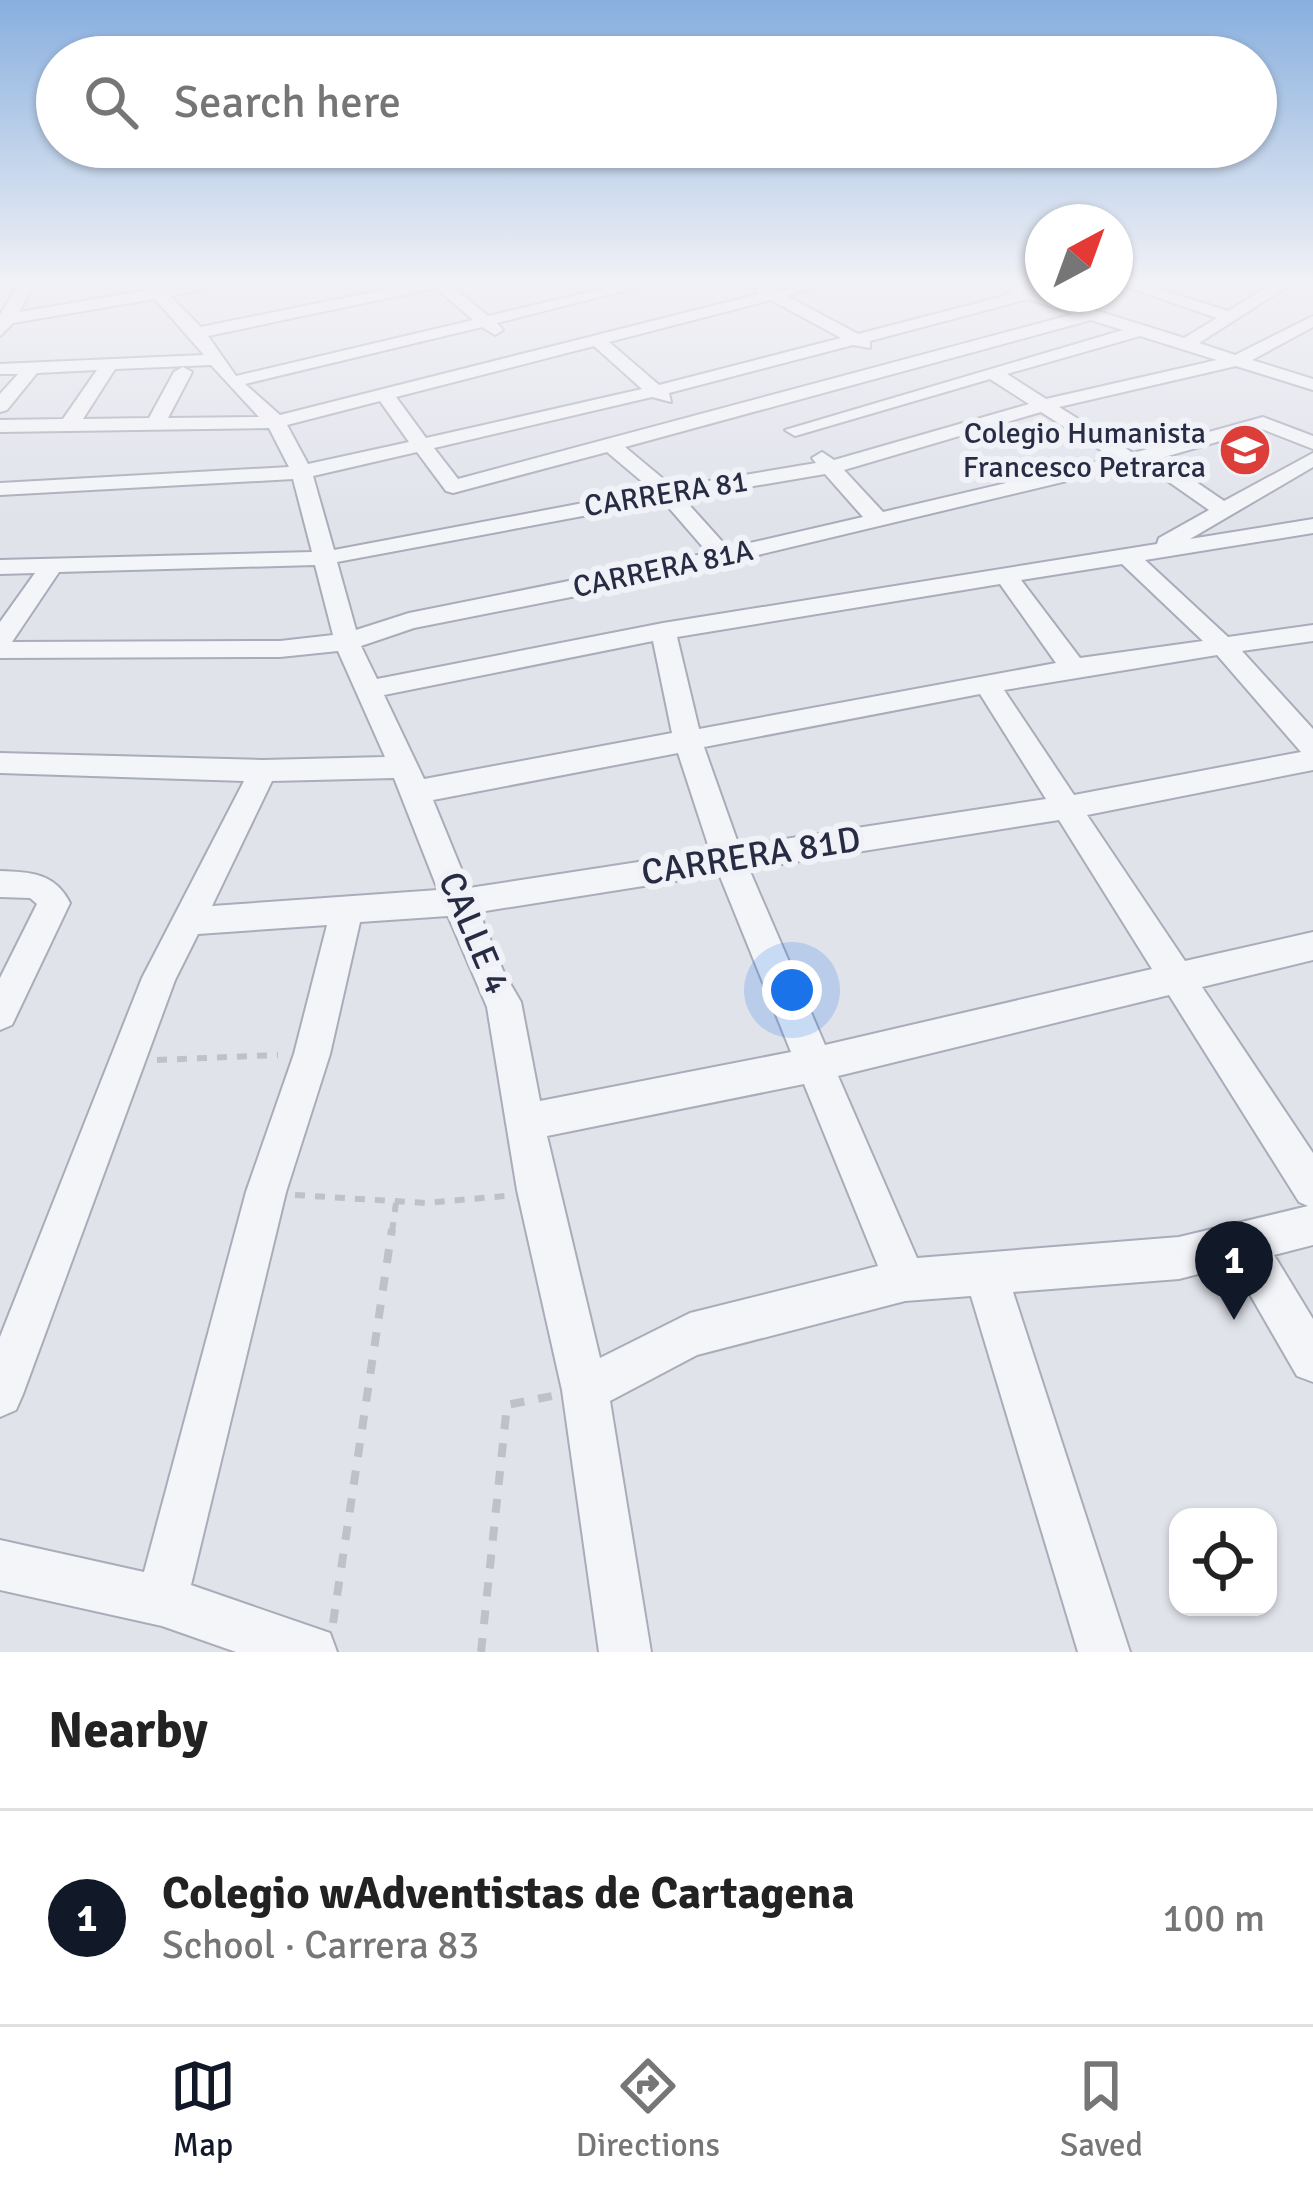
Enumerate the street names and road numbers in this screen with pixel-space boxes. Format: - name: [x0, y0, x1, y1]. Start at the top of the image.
- street label: CARRERA 81: [582, 463, 750, 525]
- street label: CARRERA 81A: [570, 532, 756, 606]
- street label: CARRERA 81D: [638, 816, 864, 896]
- street label: CALLE 4: [428, 865, 520, 1001]

